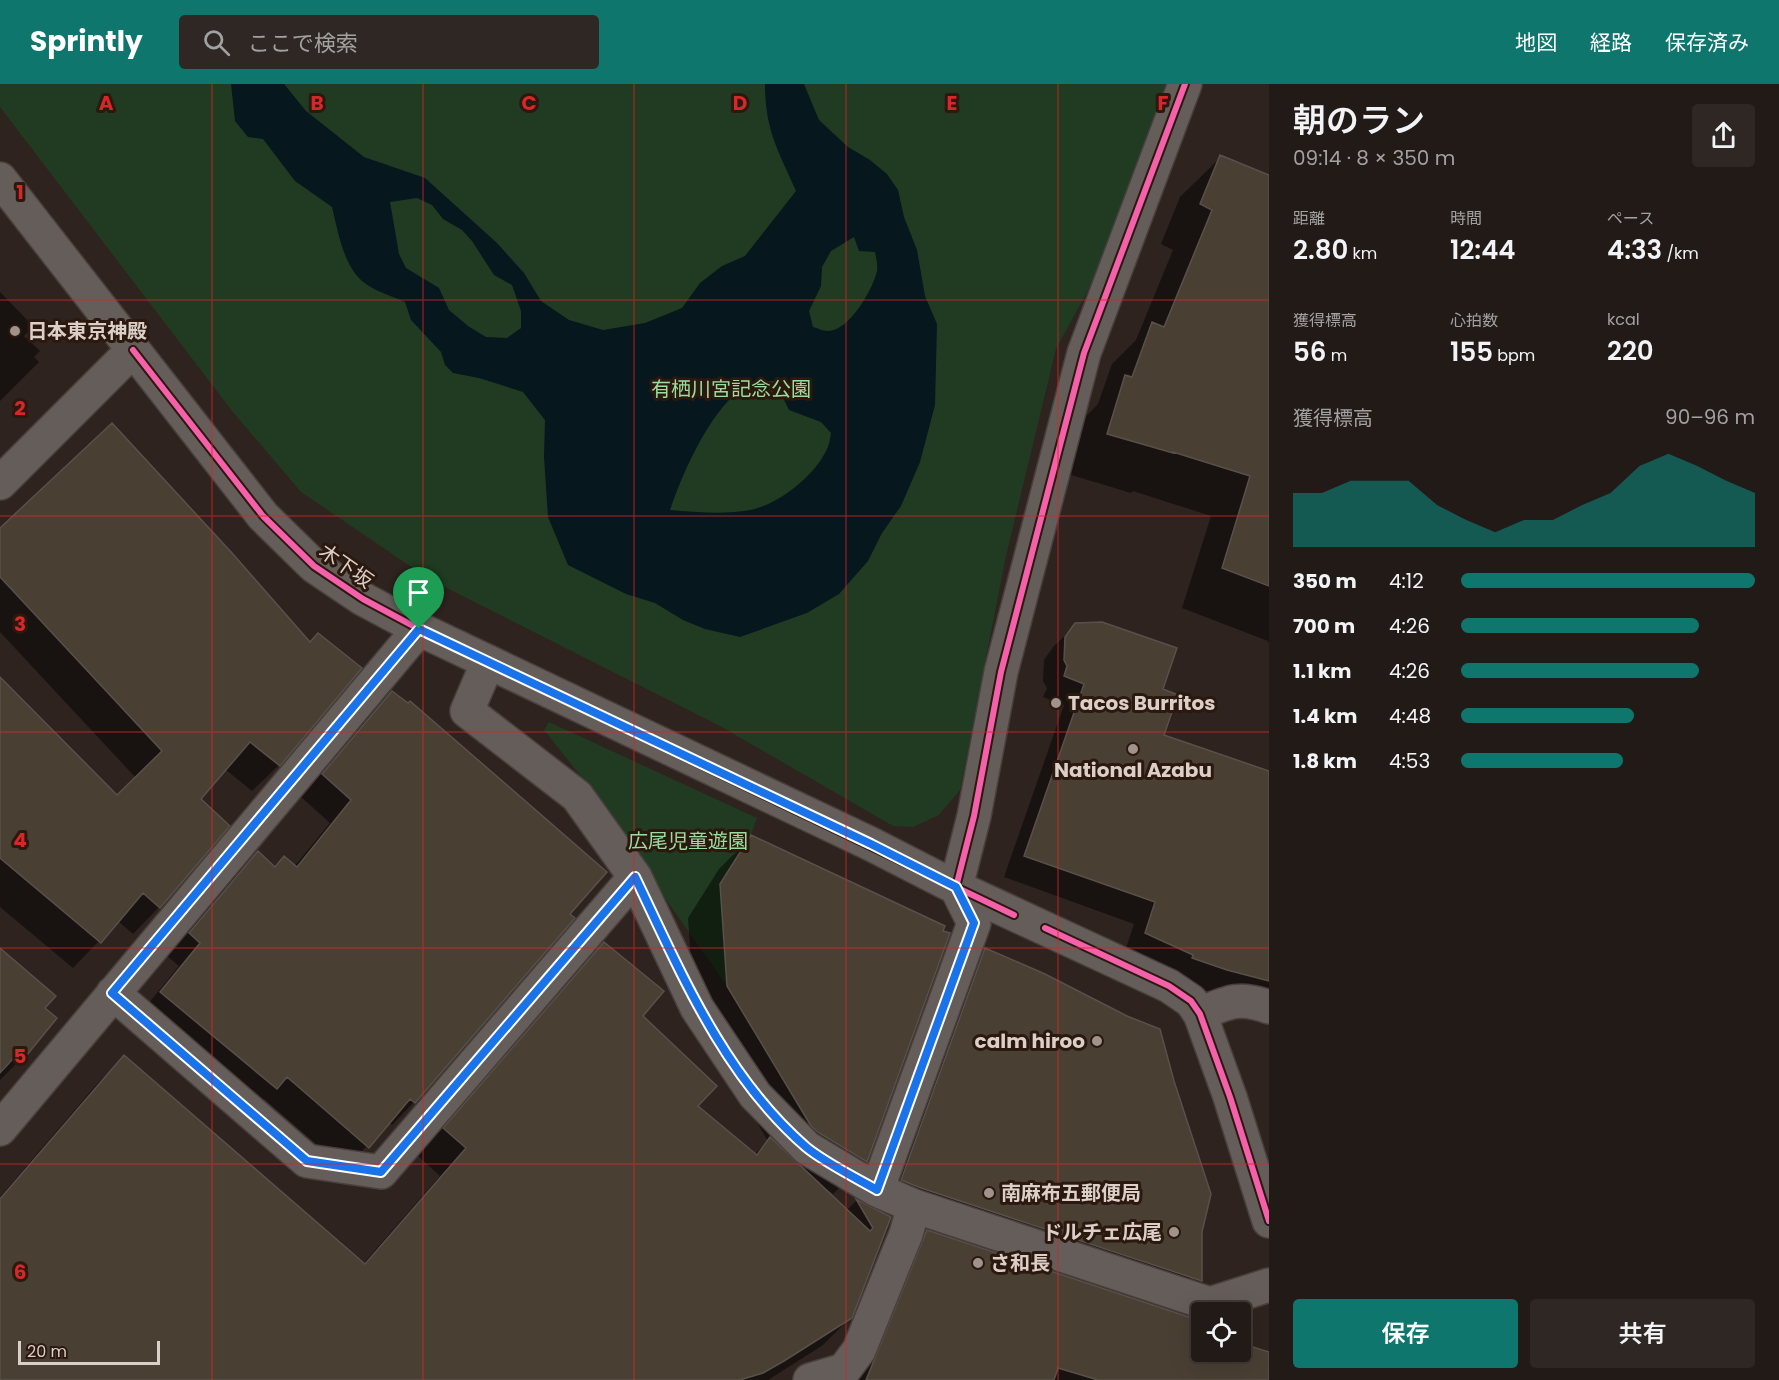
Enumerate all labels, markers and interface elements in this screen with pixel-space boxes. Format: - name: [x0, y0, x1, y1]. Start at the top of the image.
- search box: [179, 15, 599, 69]
- text: Sprintly: [30, 22, 143, 61]
- icon: search: [200, 26, 233, 59]
- text: ここで検索: [248, 28, 358, 59]
- text: 地図: [1515, 28, 1557, 57]
- text: 経路: [1590, 28, 1632, 57]
- text: 保存済み: [1665, 28, 1749, 57]
- text: A: [99, 89, 114, 117]
- text: B: [310, 89, 324, 117]
- text: C: [521, 89, 537, 117]
- text: D: [733, 89, 747, 117]
- text: E: [947, 89, 957, 117]
- text: F: [1158, 89, 1169, 117]
- text: 朝のラン: [1293, 97, 1425, 144]
- button: share: [1692, 104, 1755, 167]
- text: 09:14 · 8 × 350 m: [1293, 144, 1455, 172]
- text: 1: [16, 178, 24, 206]
- text: 距離: [1293, 207, 1325, 230]
- text: 時間: [1450, 207, 1482, 230]
- text: ペース: [1607, 207, 1654, 230]
- text: 2.80: [1293, 232, 1348, 268]
- text: 12:44: [1450, 232, 1516, 268]
- text: 4:33: [1607, 232, 1662, 268]
- text: km: [1348, 242, 1377, 265]
- text: /km: [1662, 242, 1699, 265]
- text: kcal: [1607, 308, 1640, 331]
- text: 獲得標高: [1293, 309, 1357, 332]
- text: 心拍数: [1450, 309, 1498, 332]
- place label: 日本東京神殿: [27, 317, 147, 345]
- marker: 日本東京神殿: [8, 324, 22, 338]
- text: 220: [1607, 333, 1654, 369]
- text: 56: [1293, 334, 1326, 370]
- text: 155: [1450, 334, 1493, 370]
- text: m: [1326, 344, 1347, 367]
- text: bpm: [1493, 344, 1535, 367]
- park label: 有栖川宮記念公園: [651, 375, 811, 403]
- text: 2: [14, 394, 26, 422]
- text: 90–96 m: [1665, 403, 1755, 431]
- text: 獲得標高: [1293, 404, 1373, 432]
- street label: 木下坂: [313, 537, 379, 595]
- pin: [393, 567, 444, 629]
- text: 350 m: [1293, 567, 1357, 595]
- text: 4:12: [1389, 567, 1424, 595]
- icon: arrive: [402, 576, 435, 609]
- text: 3: [14, 610, 26, 638]
- text: 700 m: [1293, 612, 1355, 640]
- text: 4:26: [1389, 612, 1430, 640]
- text: 1.1 km: [1293, 657, 1351, 685]
- text: 4:26: [1389, 657, 1430, 685]
- place label: Tacos Burritos: [1068, 689, 1215, 717]
- marker: Tacos Burritos: [1049, 696, 1063, 710]
- text: 1.4 km: [1293, 702, 1357, 730]
- text: 4:48: [1389, 702, 1431, 730]
- marker: National Azabu: [1126, 742, 1140, 756]
- text: 1.8 km: [1293, 747, 1357, 775]
- text: 4:53: [1389, 747, 1430, 775]
- place label: National Azabu: [1054, 756, 1212, 784]
- text: 4: [13, 826, 27, 854]
- park label: 広尾児童遊園: [628, 827, 748, 855]
- place label: calm hiroo: [975, 1027, 1085, 1055]
- marker: calm hiroo: [1090, 1034, 1104, 1048]
- text: 5: [14, 1042, 27, 1070]
- place label: 南麻布五郵便局: [1001, 1179, 1141, 1207]
- marker: 南麻布五郵便局: [982, 1186, 996, 1200]
- place label: ドルチェ広尾: [1042, 1218, 1162, 1246]
- marker: ドルチェ広尾: [1167, 1225, 1181, 1239]
- place label: さ和長: [990, 1249, 1050, 1277]
- marker: さ和長: [971, 1256, 985, 1270]
- text: 6: [14, 1258, 26, 1286]
- button: 保存: [1293, 1299, 1518, 1368]
- button: 共有: [1530, 1299, 1755, 1368]
- map controls: [1191, 1302, 1251, 1362]
- button: locate: [1191, 1302, 1251, 1362]
- scale bar: [18, 1338, 160, 1366]
- text: 20 m: [27, 1340, 67, 1363]

